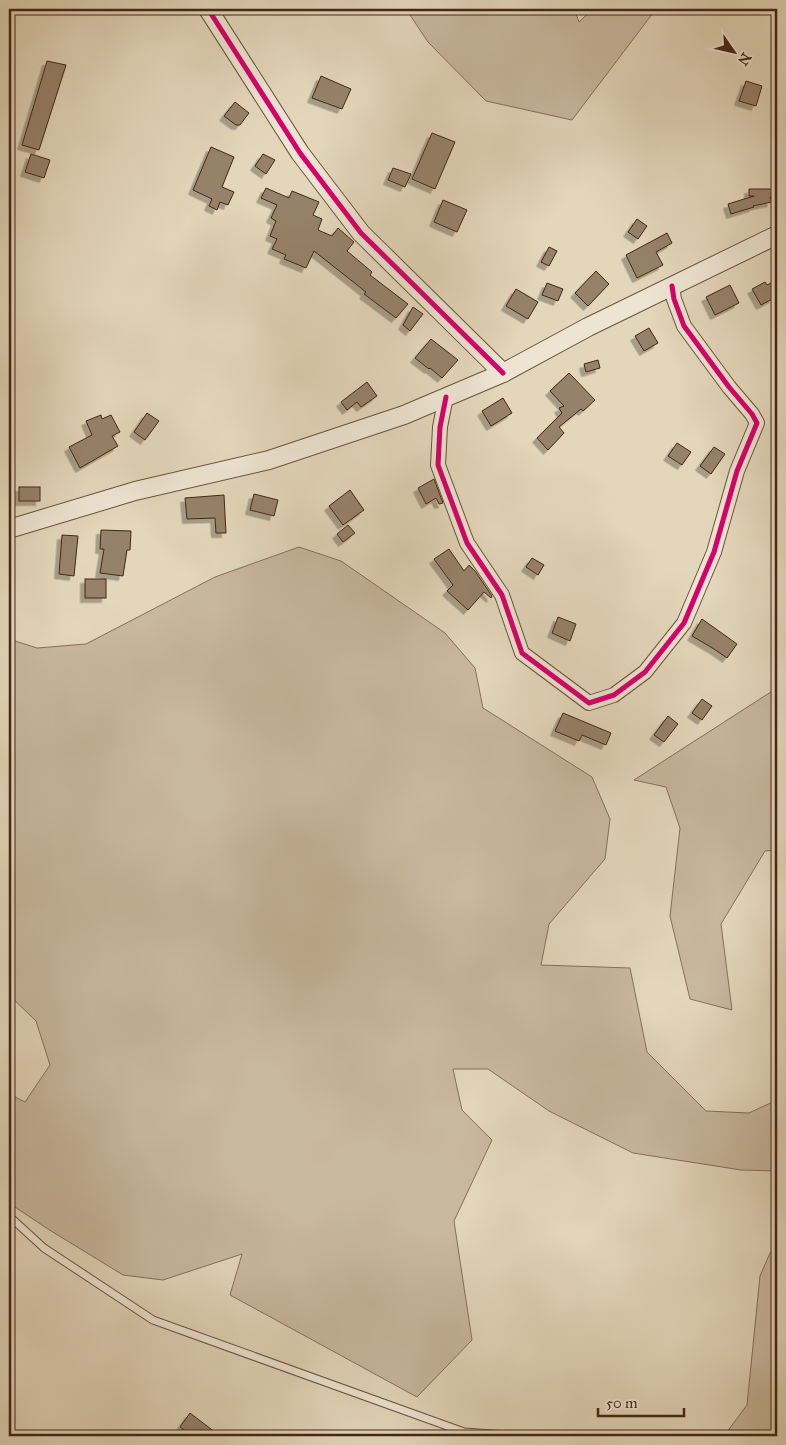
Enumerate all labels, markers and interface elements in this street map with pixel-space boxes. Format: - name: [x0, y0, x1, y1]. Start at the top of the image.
- north arrow: [708, 28, 758, 78]
- text: N: [734, 49, 755, 69]
- scale bar: [598, 1385, 685, 1417]
- text: 50 m: [606, 1394, 638, 1412]

